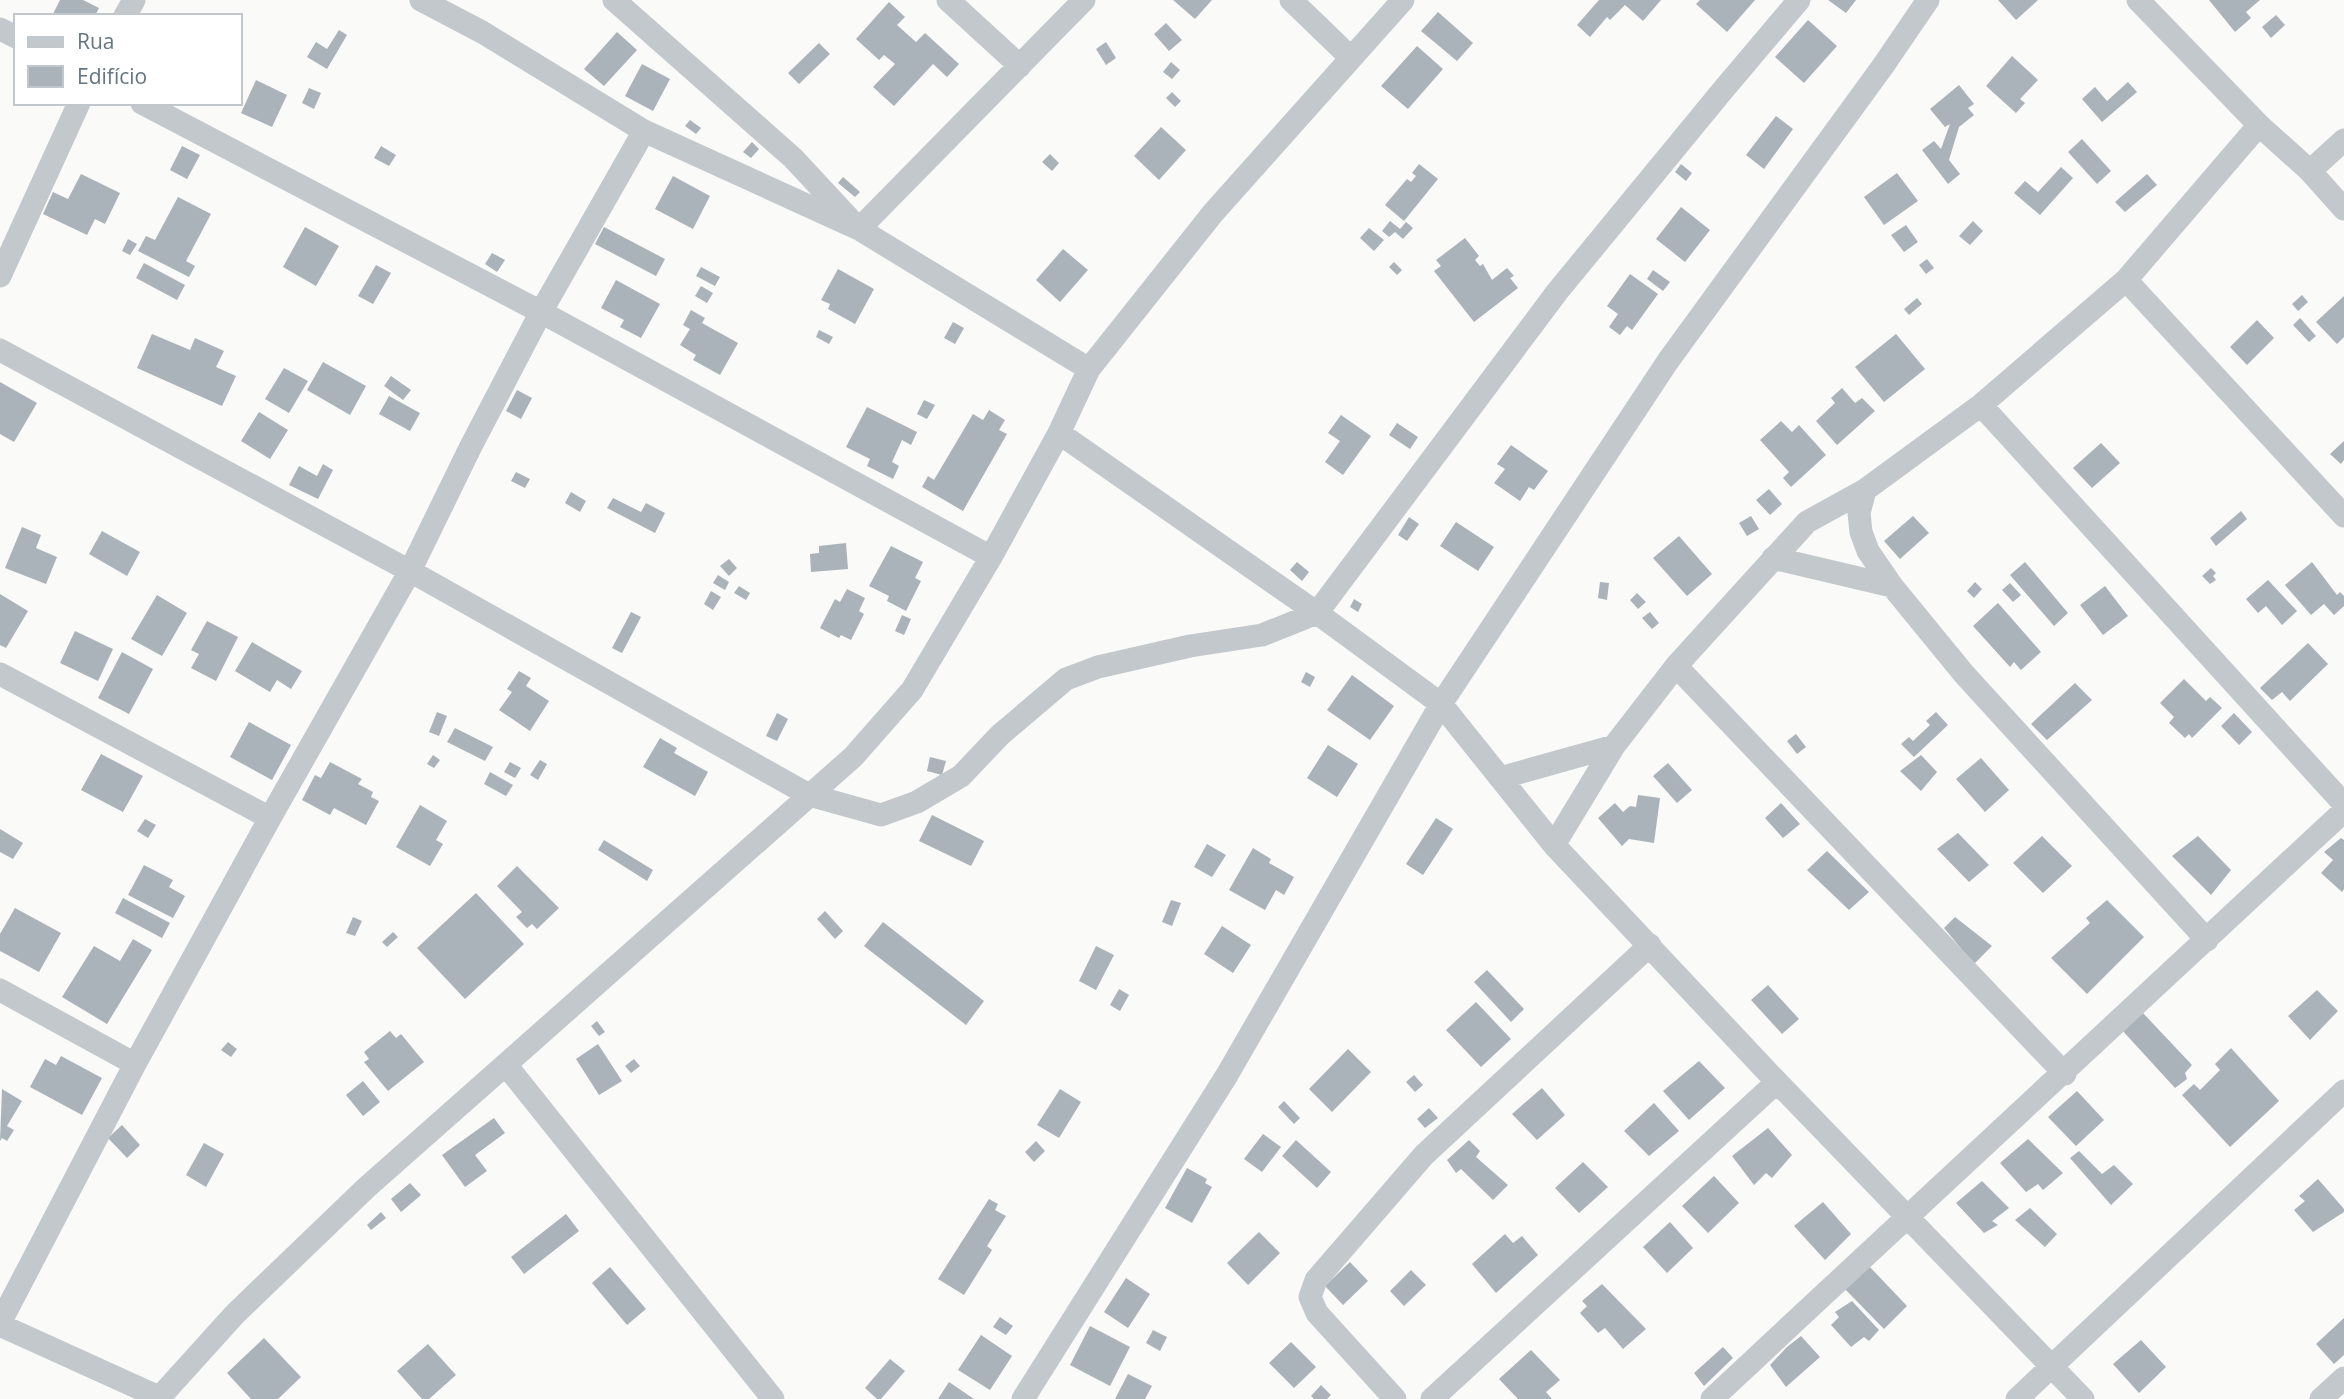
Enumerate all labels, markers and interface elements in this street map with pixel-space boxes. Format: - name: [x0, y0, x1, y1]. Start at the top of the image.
- legend: [14, 14, 242, 105]
- text: Rua: [77, 27, 115, 55]
- text: Edifício: [77, 62, 147, 90]

